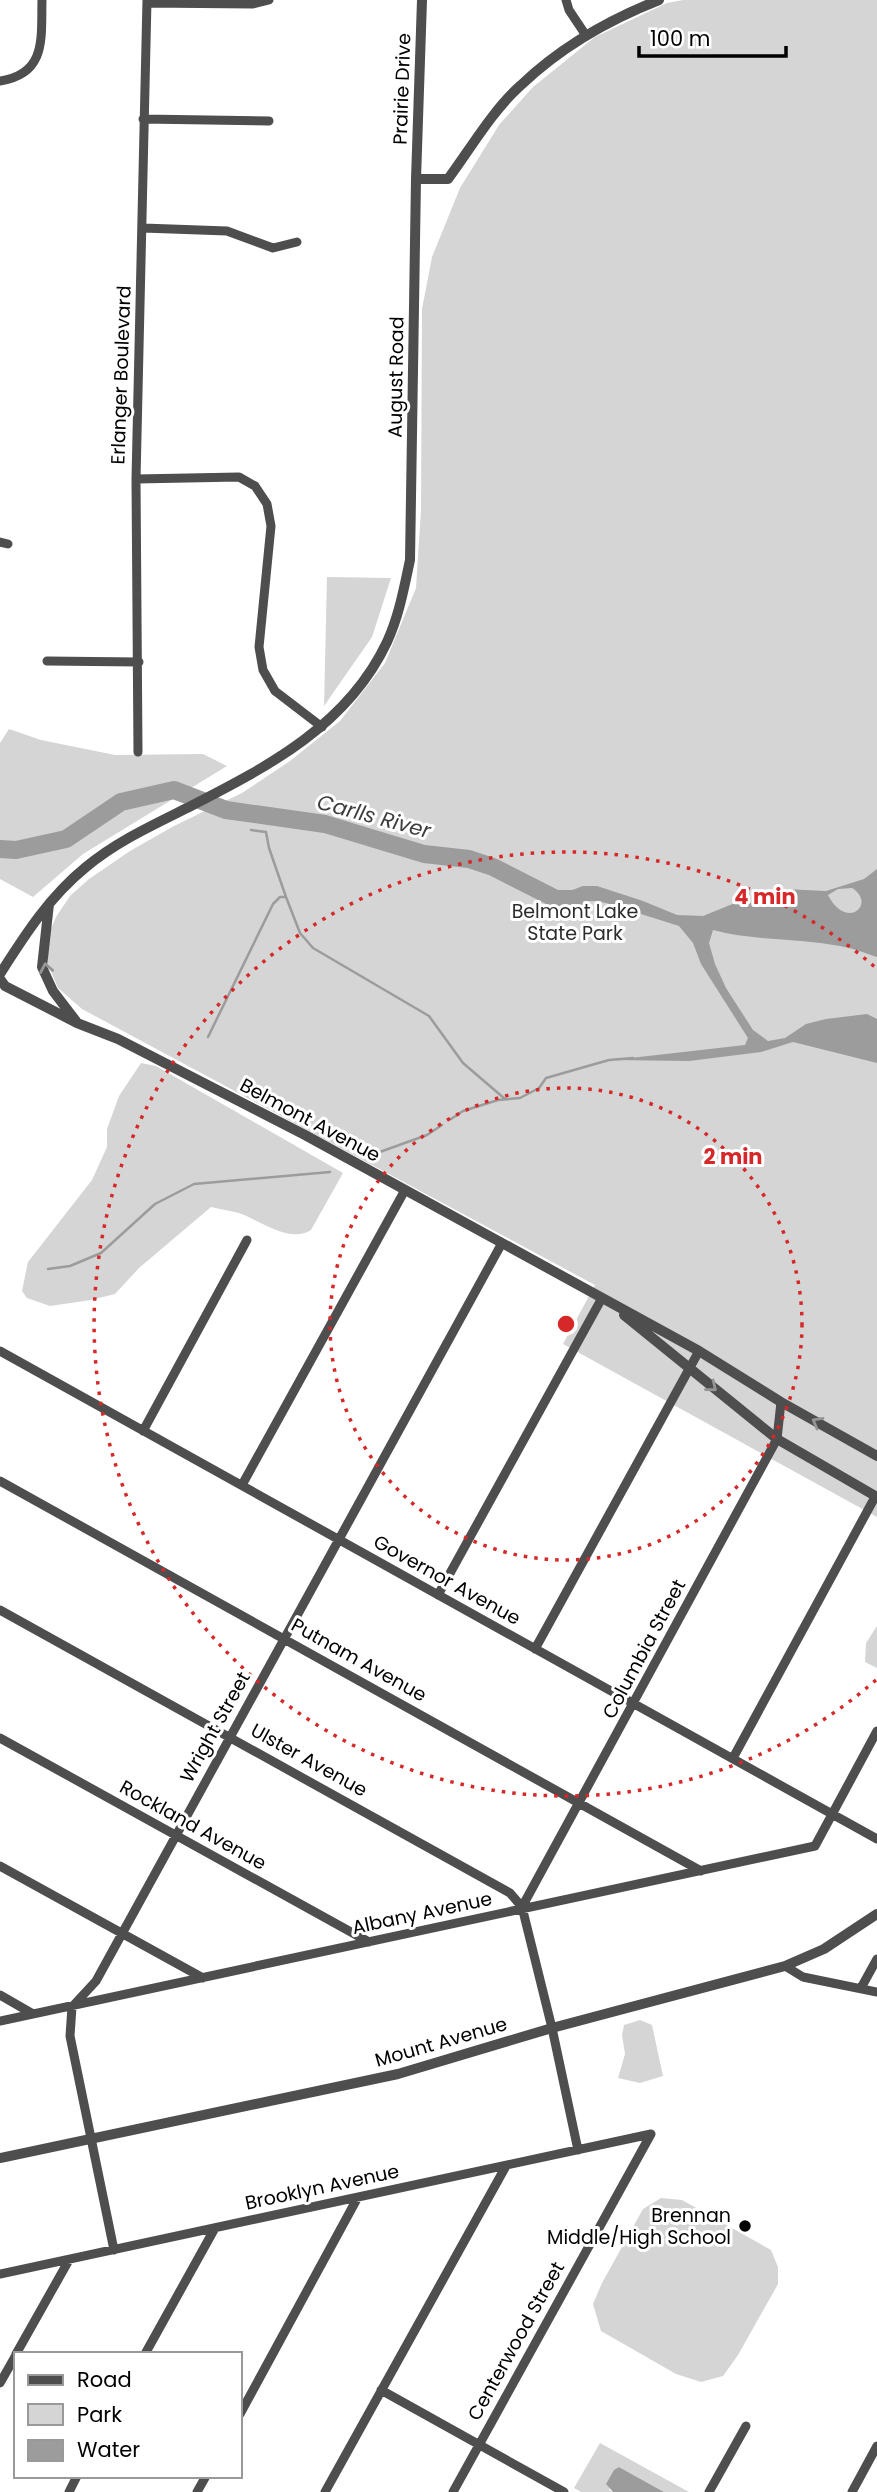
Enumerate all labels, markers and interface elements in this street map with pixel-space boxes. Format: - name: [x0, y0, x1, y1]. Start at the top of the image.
- scale bar: [639, 14, 786, 58]
- text: 100 m: [650, 24, 710, 53]
- street label: Prairie Drive: [387, 33, 417, 145]
- street label: Erlanger Boulevard: [104, 285, 138, 465]
- street label: August Road: [381, 316, 411, 438]
- water label: Carlls River: [314, 787, 435, 845]
- text: 4 min: [734, 882, 796, 911]
- park label: Belmont Lake State Park: [512, 898, 638, 947]
- one-way arrow: [39, 962, 54, 974]
- street label: Belmont Avenue: [235, 1072, 385, 1168]
- text: 2 min: [703, 1142, 763, 1171]
- centre of rings: [554, 1312, 578, 1336]
- one-way arrow: [704, 1379, 717, 1391]
- one-way arrow: [812, 1417, 825, 1430]
- street label: Governor Avenue: [369, 1528, 525, 1632]
- street label: Columbia Street: [596, 1574, 692, 1723]
- street label: Putnam Avenue: [286, 1612, 432, 1708]
- street label: Wright Street: [173, 1667, 257, 1787]
- street label: Ulster Avenue: [246, 1717, 372, 1803]
- street label: Rockland Avenue: [115, 1773, 271, 1877]
- street label: Albany Avenue: [350, 1885, 494, 1941]
- street label: Mount Avenue: [372, 2010, 510, 2074]
- street label: Brooklyn Avenue: [243, 2157, 401, 2217]
- place label: Brennan Middle/High School: [547, 2202, 731, 2251]
- marker: Brennan Middle/High School: [737, 2218, 753, 2234]
- street label: Centerwood Street: [461, 2257, 571, 2425]
- legend: [14, 2352, 242, 2478]
- text: Road: [77, 2365, 132, 2394]
- text: Park: [77, 2400, 122, 2429]
- text: Water: [77, 2435, 140, 2464]

